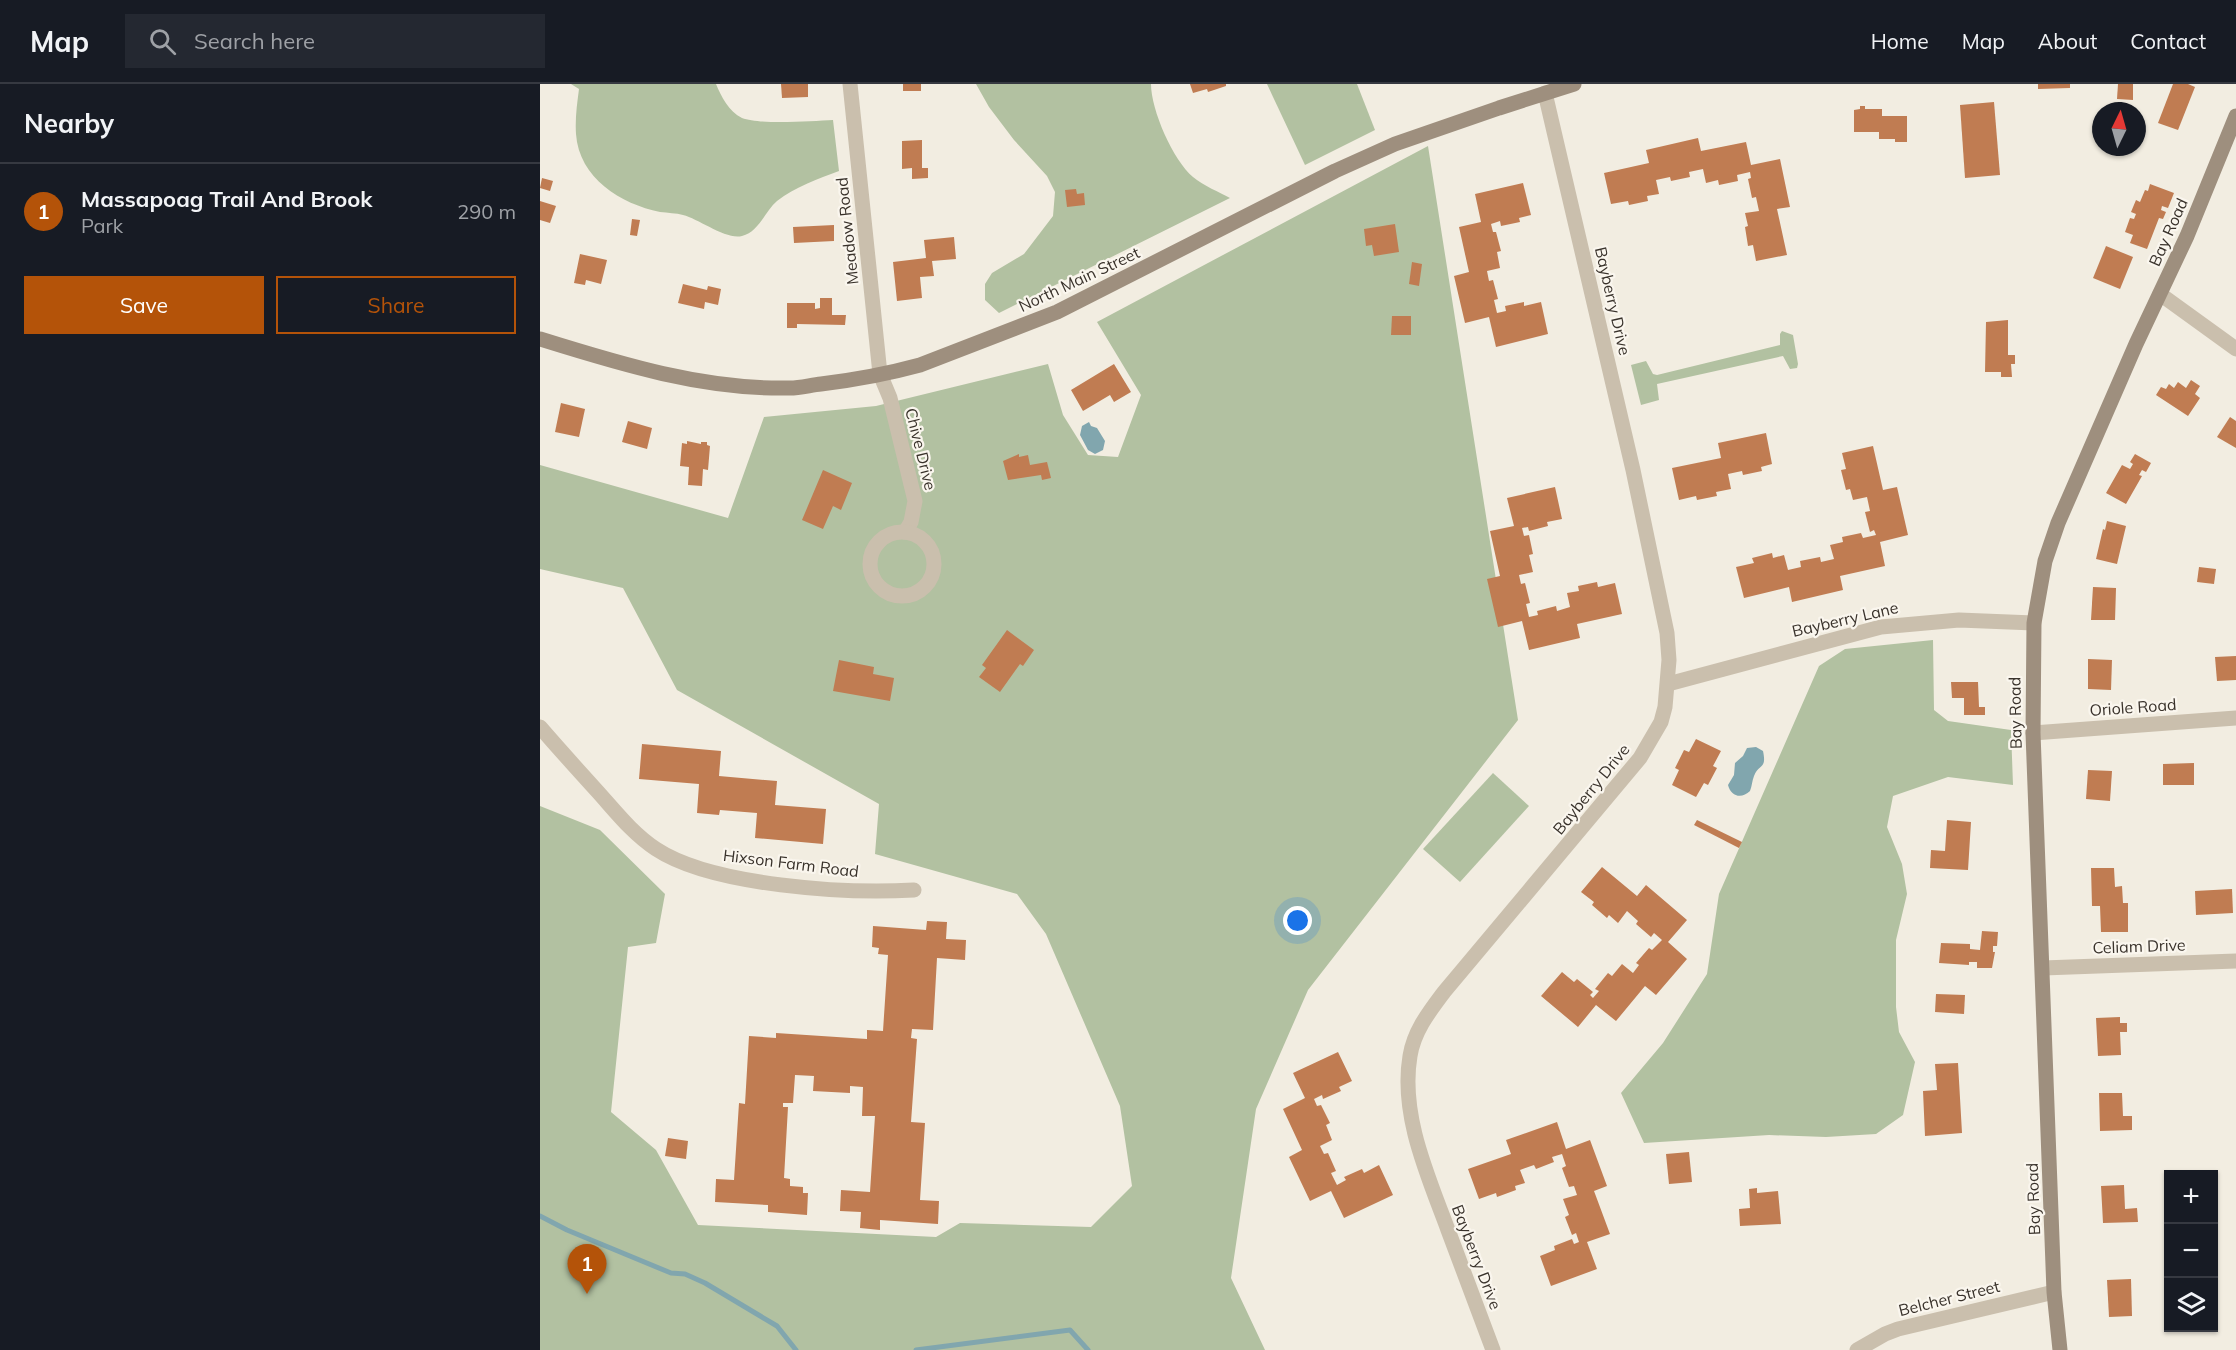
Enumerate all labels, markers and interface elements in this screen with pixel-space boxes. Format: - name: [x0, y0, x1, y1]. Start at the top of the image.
- search box: [125, 14, 545, 68]
- text: Map: [30, 24, 89, 59]
- icon: search: [146, 25, 179, 58]
- text: Search here: [194, 27, 315, 55]
- text: Home: [1871, 28, 1929, 54]
- text: Map: [1962, 28, 2005, 54]
- text: About: [2038, 28, 2097, 54]
- text: Contact: [2130, 28, 2206, 54]
- north arrow: [2092, 102, 2146, 156]
- text: Nearby: [24, 107, 114, 140]
- street label: Meadow Road: [831, 176, 863, 286]
- text: Massapoag Trail And Brook: [81, 185, 372, 213]
- street label: Bay Road: [2144, 195, 2192, 269]
- text: 1: [38, 199, 50, 224]
- text: 290 m: [457, 199, 516, 224]
- text: Park: [81, 213, 123, 238]
- street label: North Main Street: [1015, 242, 1143, 316]
- street label: Bayberry Drive: [1591, 245, 1635, 357]
- button: Save: [24, 276, 264, 334]
- button: Share: [276, 276, 516, 334]
- street label: Chive Drive: [901, 406, 941, 492]
- street label: Bayberry Lane: [1790, 597, 1900, 641]
- street label: Bay Road: [2004, 677, 2026, 749]
- street label: Oriole Road: [2089, 694, 2177, 720]
- street label: Bayberry Drive: [1548, 740, 1634, 838]
- street label: Hixson Farm Road: [722, 845, 860, 881]
- your location: [1283, 906, 1312, 935]
- street label: Celiam Drive: [2092, 934, 2186, 958]
- street label: Bay Road: [2022, 1163, 2044, 1235]
- map controls: [2164, 1170, 2218, 1332]
- button: +: [2164, 1170, 2218, 1224]
- street label: Bayberry Drive: [1448, 1202, 1506, 1312]
- button: −: [2164, 1224, 2218, 1278]
- pin: 1: [568, 1244, 606, 1294]
- street label: Belcher Street: [1896, 1276, 2002, 1320]
- button: layers: [2164, 1278, 2218, 1332]

